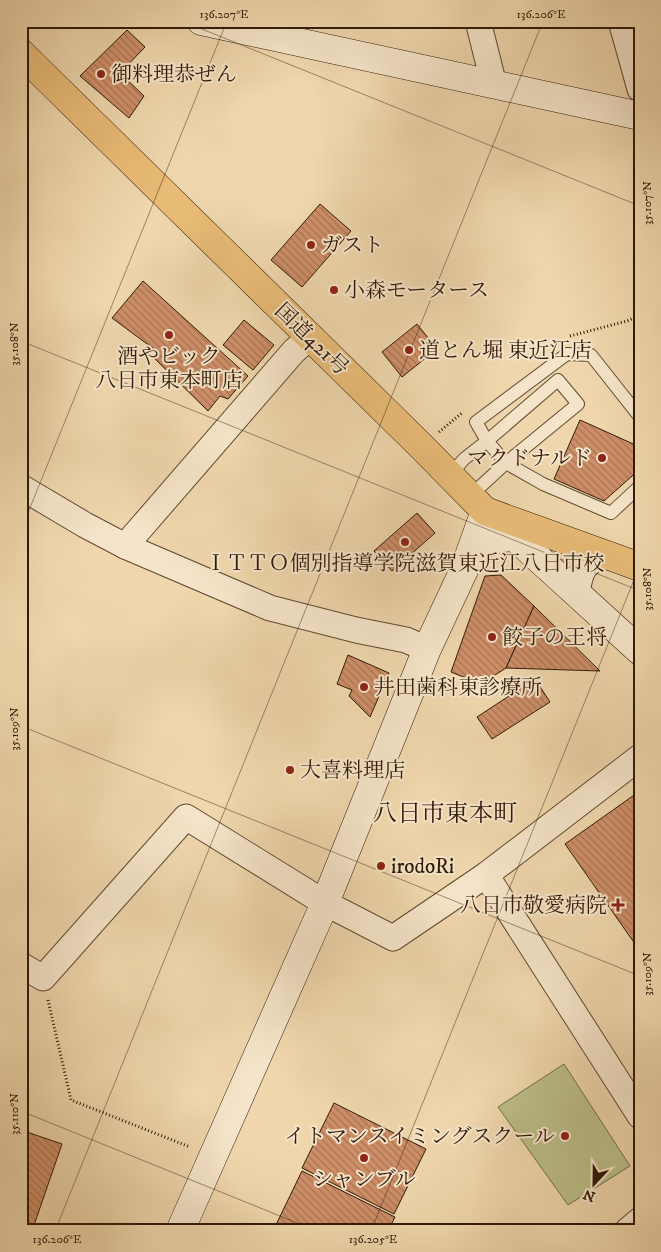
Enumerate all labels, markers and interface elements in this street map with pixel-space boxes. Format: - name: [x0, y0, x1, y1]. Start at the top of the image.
- text: 136.207°E: [200, 7, 249, 22]
- text: 136.206°E: [517, 7, 566, 22]
- place label: 御料理恭ぜん: [111, 62, 237, 88]
- marker: 御料理恭ぜん: [95, 68, 107, 80]
- text: 35.107°N: [640, 181, 655, 225]
- place label: ガスト: [321, 233, 384, 259]
- marker: ガスト: [305, 239, 317, 251]
- place label: 小森モータース: [344, 278, 489, 304]
- marker: 小森モータース: [328, 284, 340, 296]
- street label: 国道421号: [269, 298, 354, 381]
- text: 35.108°N: [7, 322, 22, 366]
- marker: 酒やビック 八日市東本町店: [163, 329, 175, 341]
- place label: 道とん堀 東近江店: [419, 338, 592, 364]
- place label: 酒やビック 八日市東本町店: [96, 344, 243, 394]
- marker: 道とん堀 東近江店: [403, 344, 415, 356]
- place label: マクドナルド: [467, 446, 592, 472]
- marker: マクドナルド: [596, 452, 608, 464]
- marker: ＩＴＴＯ個別指導学院滋賀東近江八日市校: [399, 536, 411, 548]
- place label: ＩＴＴＯ個別指導学院滋賀東近江八日市校: [206, 551, 605, 577]
- text: 35.108°N: [640, 567, 655, 611]
- place label: 餃子の王将: [502, 625, 607, 651]
- marker: 餃子の王将: [486, 631, 498, 643]
- place label: 井田歯科東診療所: [374, 675, 542, 701]
- marker: 井田歯科東診療所: [358, 681, 370, 693]
- text: 35.109°N: [7, 707, 22, 751]
- place label: 大喜料理店: [300, 758, 405, 784]
- marker: 大喜料理店: [284, 764, 296, 776]
- district label: 八日市東本町: [373, 799, 517, 829]
- place label: irodoRi: [391, 854, 454, 880]
- marker: irodoRi: [375, 860, 387, 872]
- place label: 八日市敬愛病院: [460, 893, 607, 919]
- marker: 八日市敬愛病院: [611, 898, 625, 912]
- text: 35.109°N: [640, 952, 655, 996]
- text: 35.110°N: [7, 1093, 22, 1135]
- place label: イトマンスイミングスクール: [284, 1124, 555, 1150]
- marker: イトマンスイミングスクール: [559, 1130, 571, 1142]
- marker: シャンブル: [358, 1152, 370, 1164]
- north arrow: [568, 1160, 618, 1210]
- place label: シャンブル: [312, 1167, 416, 1193]
- text: N: [580, 1184, 598, 1206]
- text: 136.206°E: [33, 1232, 82, 1247]
- text: 136.205°E: [349, 1232, 398, 1247]

